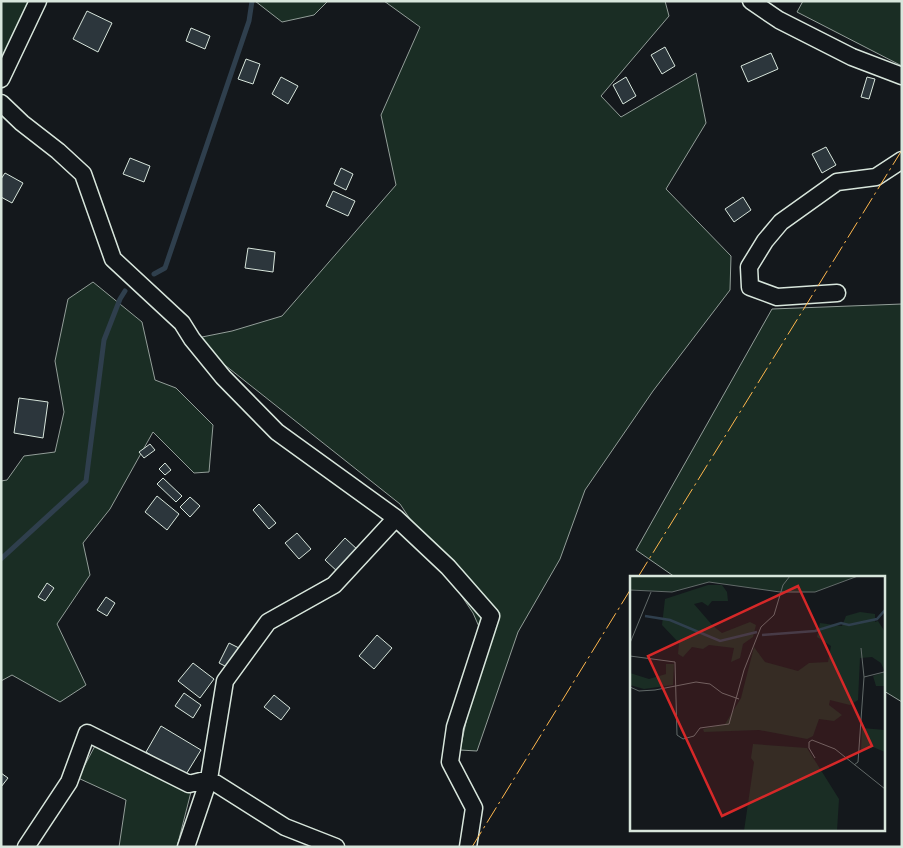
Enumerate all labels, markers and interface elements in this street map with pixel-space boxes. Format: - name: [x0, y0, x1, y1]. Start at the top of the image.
- inset map: [630, 576, 886, 830]

